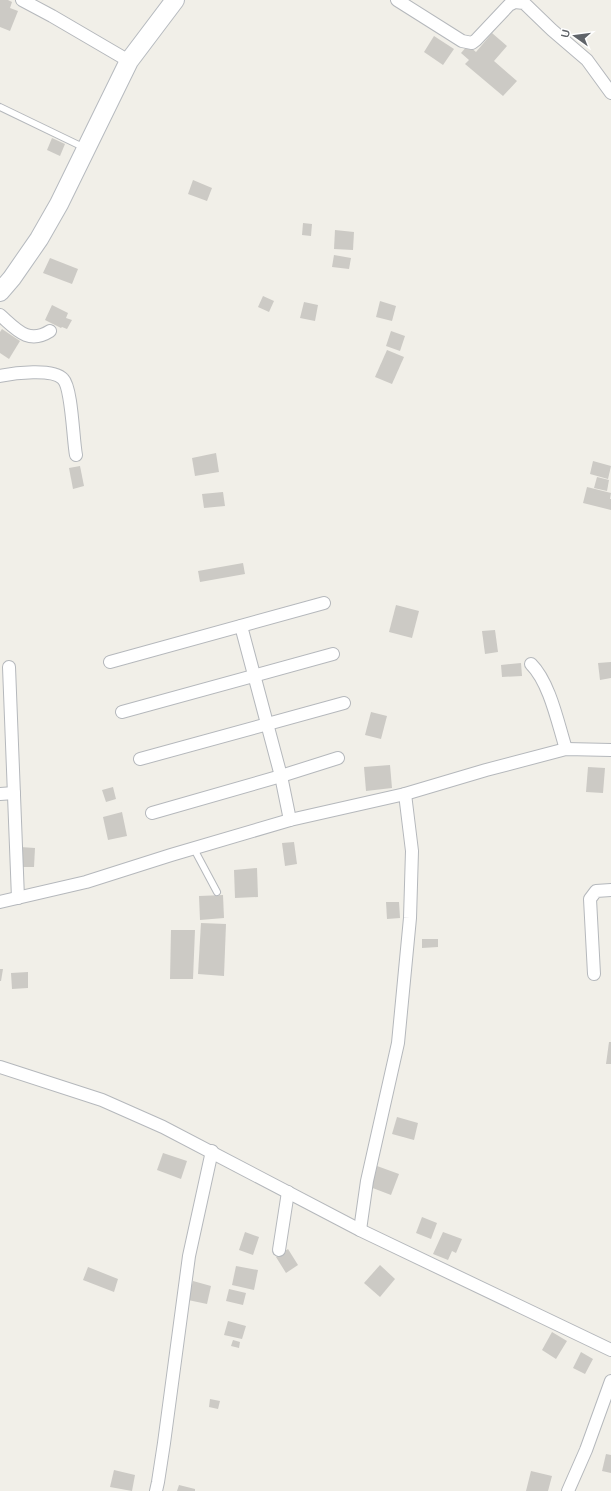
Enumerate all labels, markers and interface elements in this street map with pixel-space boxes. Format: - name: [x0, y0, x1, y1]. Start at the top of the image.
- north arrow: [555, 16, 595, 56]
- text: U: [558, 28, 574, 39]

